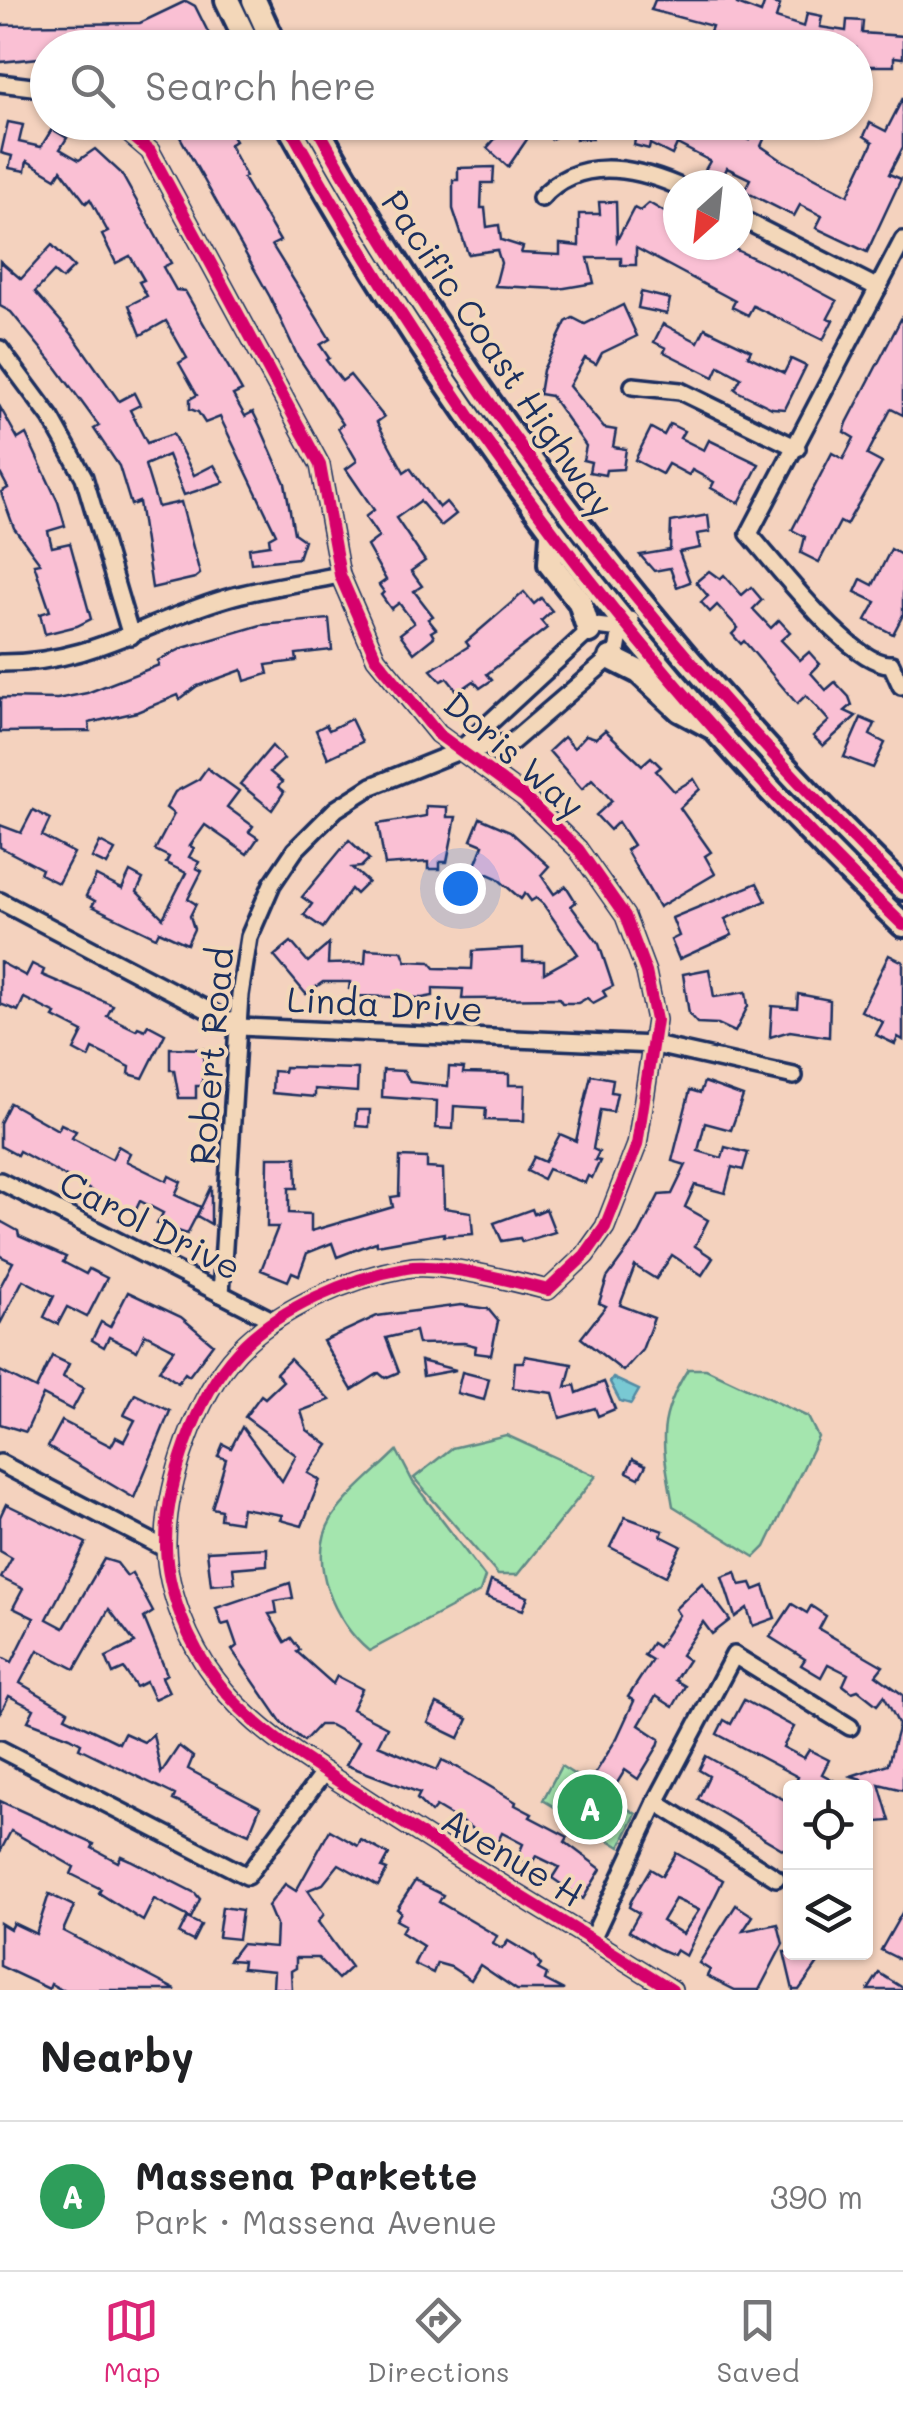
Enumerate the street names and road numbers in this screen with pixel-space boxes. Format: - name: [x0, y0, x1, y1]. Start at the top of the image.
- street label: Pacific Coast Highway: [372, 181, 626, 525]
- street label: Doris Way: [435, 680, 595, 828]
- street label: Robert Road: [178, 945, 242, 1167]
- street label: Linda Drive: [286, 975, 484, 1031]
- street label: Carol Drive: [53, 1159, 249, 1289]
- street label: Avenue H: [435, 1798, 591, 1914]

